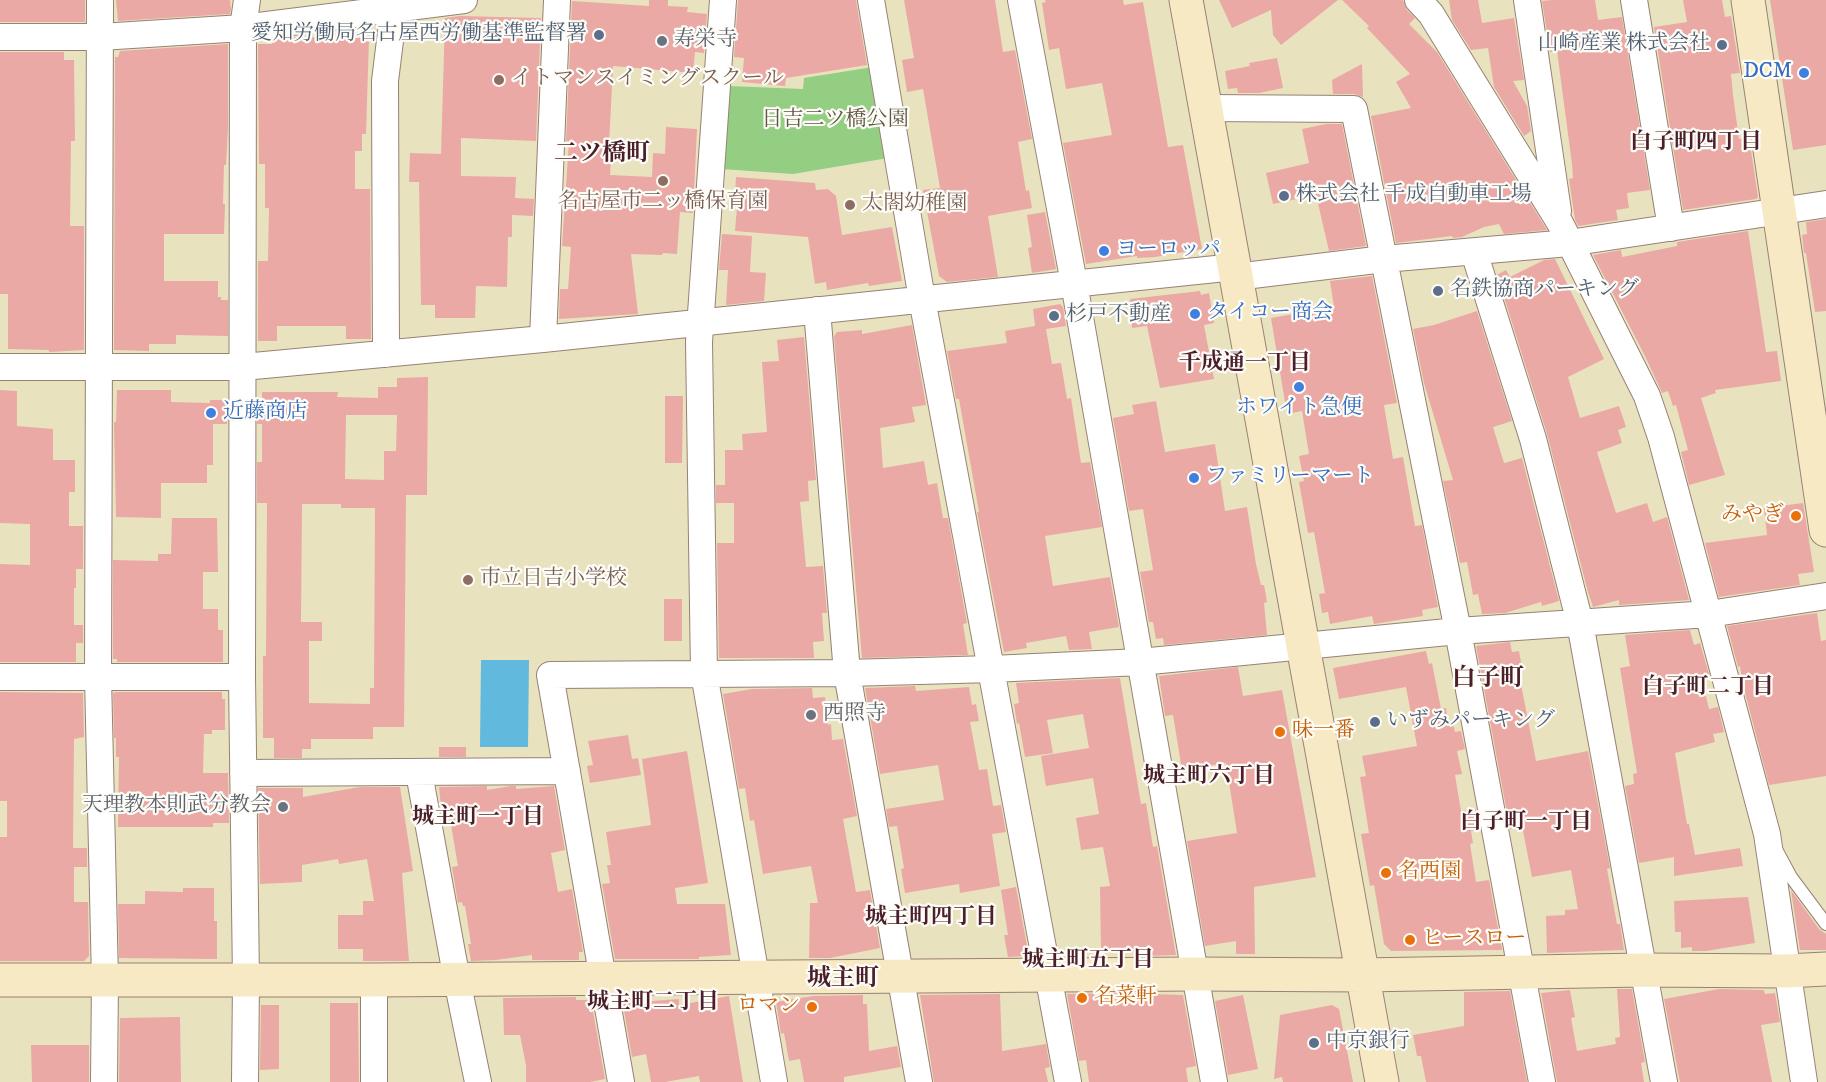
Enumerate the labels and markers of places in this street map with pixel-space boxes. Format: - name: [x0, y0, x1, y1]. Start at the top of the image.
- place label: 愛知労働局名古屋西労働基準監督署: [251, 22, 587, 48]
- marker: 愛知労働局名古屋西労働基準監督署: [592, 28, 606, 42]
- place label: 寿栄寺: [674, 28, 737, 54]
- place label: 山崎産業 株式会社: [1537, 32, 1710, 58]
- marker: 寿栄寺: [655, 34, 669, 48]
- marker: 山崎産業 株式会社: [1715, 38, 1729, 52]
- place label: DCM: [1743, 60, 1792, 86]
- marker: DCM: [1797, 66, 1811, 80]
- place label: イトマンスイミングスクール: [511, 67, 784, 93]
- marker: イトマンスイミングスクール: [492, 73, 506, 87]
- marker: 名古屋市二ッ橋保育園: [656, 174, 670, 188]
- place label: 株式会社 千成自動車工場: [1296, 183, 1532, 209]
- marker: 株式会社 千成自動車工場: [1277, 189, 1291, 203]
- place label: 名古屋市二ッ橋保育園: [558, 190, 768, 216]
- place label: 太閤幼稚園: [862, 192, 967, 218]
- marker: 太閤幼稚園: [843, 198, 857, 212]
- place label: ヨーロッパ: [1116, 238, 1221, 264]
- marker: ヨーロッパ: [1097, 244, 1111, 258]
- place label: 名鉄協商パーキング: [1450, 278, 1639, 304]
- marker: 名鉄協商パーキング: [1431, 284, 1445, 298]
- place label: タイコー商会: [1207, 301, 1333, 327]
- place label: 杉戸不動産: [1066, 303, 1171, 329]
- marker: タイコー商会: [1188, 307, 1202, 321]
- marker: 杉戸不動産: [1047, 309, 1061, 323]
- marker: ホワイト急便: [1292, 380, 1306, 394]
- place label: ホワイト急便: [1236, 396, 1362, 422]
- place label: 近藤商店: [223, 400, 307, 426]
- marker: 近藤商店: [204, 406, 218, 420]
- place label: ファミリーマート: [1206, 465, 1374, 491]
- marker: ファミリーマート: [1187, 471, 1201, 485]
- place label: みやぎ: [1721, 503, 1784, 529]
- marker: みやぎ: [1789, 509, 1803, 523]
- place label: 市立日吉小学校: [480, 567, 627, 593]
- marker: 市立日吉小学校: [461, 573, 475, 587]
- place label: 西照寺: [823, 702, 886, 728]
- marker: 西照寺: [804, 708, 818, 722]
- place label: いずみパーキング: [1387, 709, 1555, 735]
- marker: いずみパーキング: [1368, 715, 1382, 729]
- place label: 味一番: [1292, 719, 1355, 745]
- marker: 味一番: [1273, 725, 1287, 739]
- place label: 天理教本則武分教会: [82, 794, 271, 820]
- marker: 天理教本則武分教会: [276, 800, 290, 814]
- place label: 名西園: [1398, 860, 1461, 886]
- marker: 名西園: [1379, 866, 1393, 880]
- place label: ヒースロー: [1422, 927, 1526, 953]
- marker: ヒースロー: [1403, 933, 1417, 947]
- place label: 名菜軒: [1094, 985, 1157, 1011]
- marker: 名菜軒: [1075, 991, 1089, 1005]
- place label: ロマン: [737, 994, 800, 1020]
- marker: ロマン: [805, 1000, 819, 1014]
- place label: 中京銀行: [1326, 1030, 1410, 1056]
- marker: 中京銀行: [1307, 1036, 1321, 1050]

